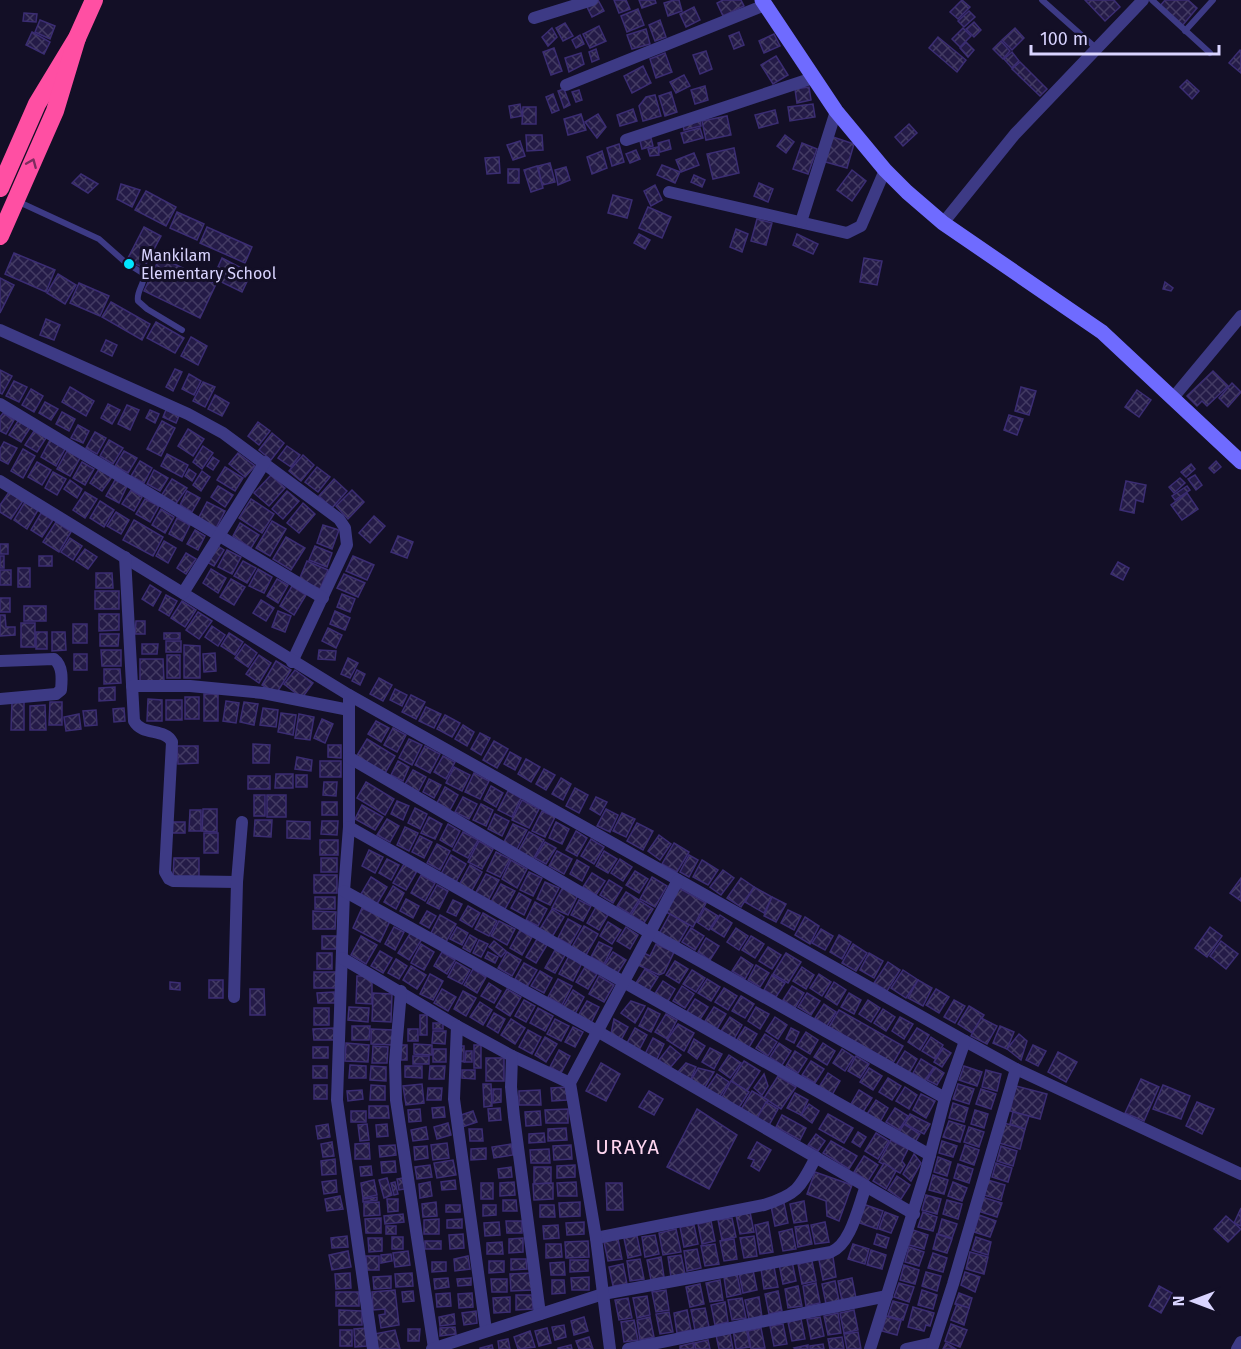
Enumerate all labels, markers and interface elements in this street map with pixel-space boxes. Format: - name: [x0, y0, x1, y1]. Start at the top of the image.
- scale bar: [1031, 18, 1218, 56]
- text: 100 m: [1040, 28, 1088, 50]
- one-way arrow: [25, 159, 37, 170]
- place label: Mankilam Elementary School: [141, 246, 277, 283]
- marker: Mankilam Elementary School: [122, 257, 136, 271]
- district label: URAYA: [596, 1135, 660, 1159]
- north arrow: [1163, 1271, 1223, 1331]
- text: N: [1169, 1296, 1188, 1306]

